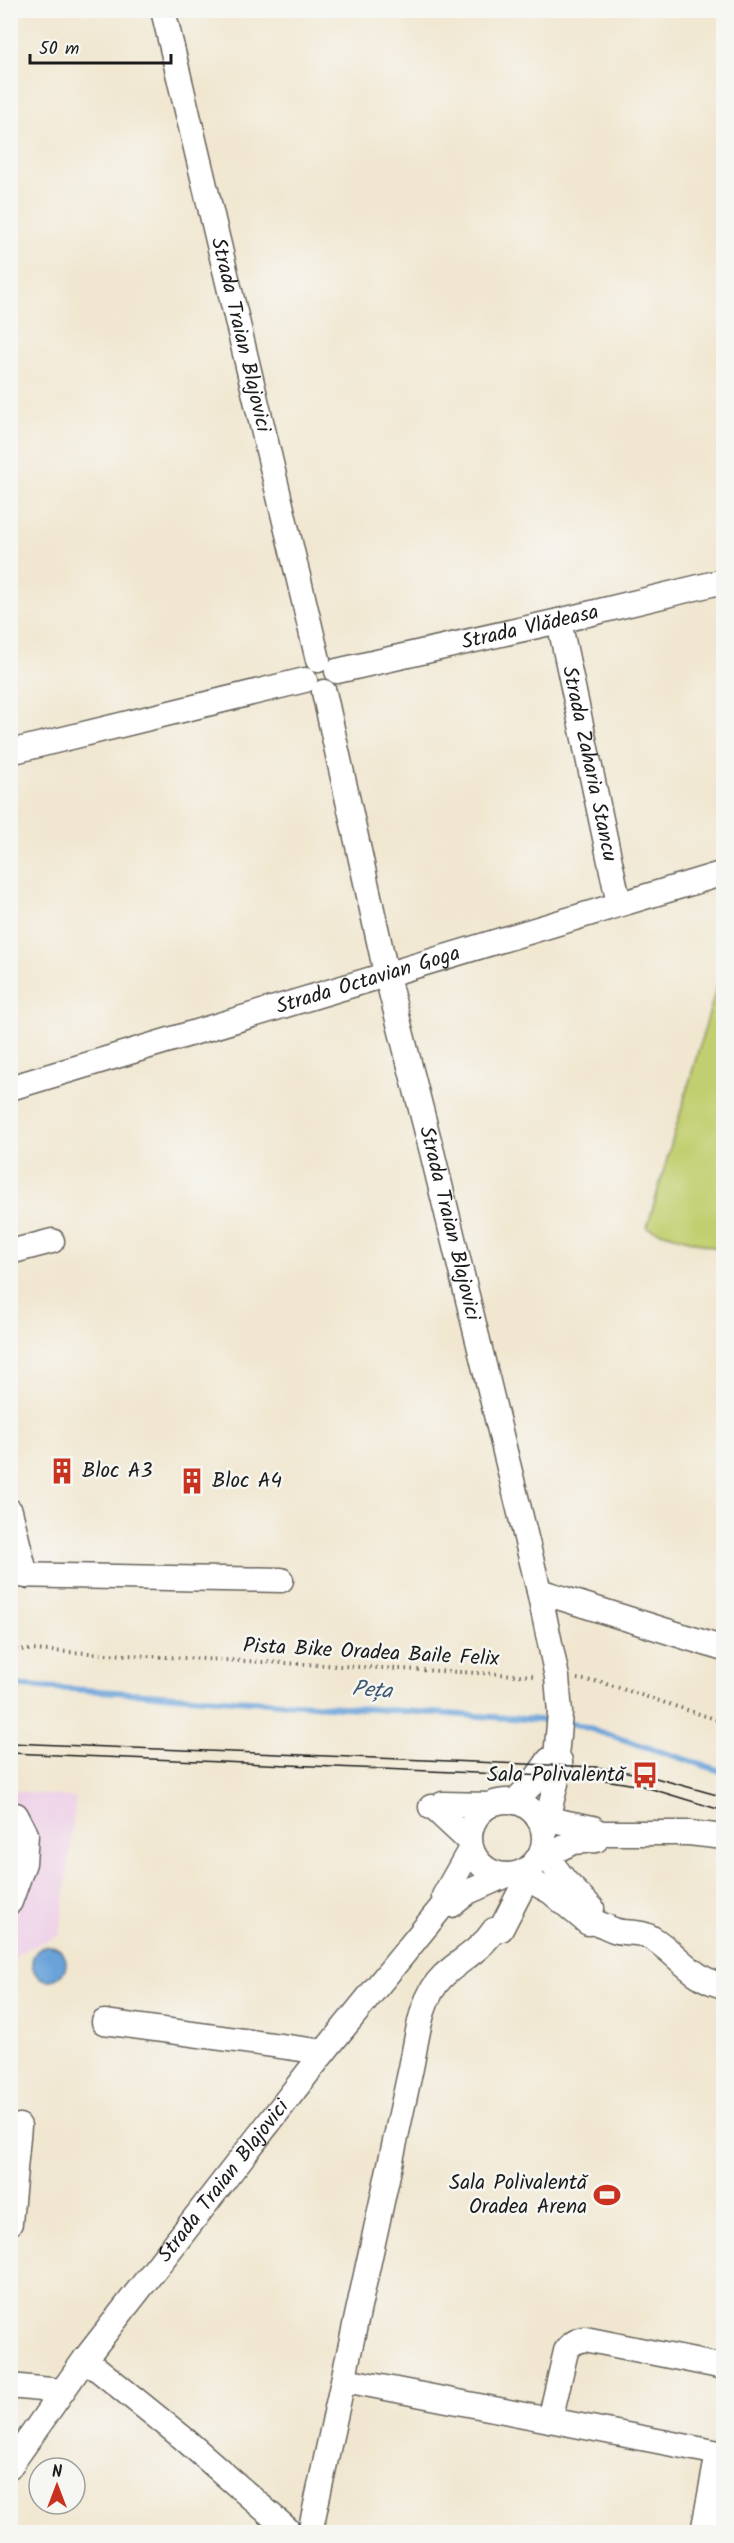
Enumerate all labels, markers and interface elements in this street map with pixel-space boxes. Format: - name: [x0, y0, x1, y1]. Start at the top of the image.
- scale bar: [30, 27, 171, 65]
- text: 50 m: [39, 35, 79, 64]
- street label: Strada Traian Blajovici: [201, 234, 280, 436]
- street label: Strada Vlădeasa: [458, 595, 602, 659]
- street label: Strada Zaharia Stancu: [553, 663, 626, 865]
- street label: Strada Octavian Goga: [272, 937, 464, 1023]
- street label: Strada Traian Blajovici: [410, 1123, 489, 1325]
- place label: Bloc A3: [82, 1455, 153, 1488]
- building icon: Bloc A3: [47, 1456, 77, 1486]
- place label: Bloc A4: [212, 1465, 282, 1498]
- building icon: Bloc A4: [177, 1466, 207, 1496]
- street label: Pista Bike Oradea Baile Felix: [242, 1630, 501, 1676]
- water label: Peța: [351, 1672, 395, 1710]
- place label: Sala Polivalentă: [487, 1759, 627, 1792]
- bus stop icon: Sala Polivalentă: [630, 1760, 660, 1790]
- street label: Strada Traian Blajovici: [149, 2092, 298, 2270]
- place label: Sala Polivalentă Oradea Arena: [449, 2167, 589, 2224]
- sports icon: Sala Polivalentă Oradea Arena: [592, 2180, 622, 2210]
- north arrow: [27, 2456, 87, 2516]
- text: N: [52, 2460, 62, 2485]

